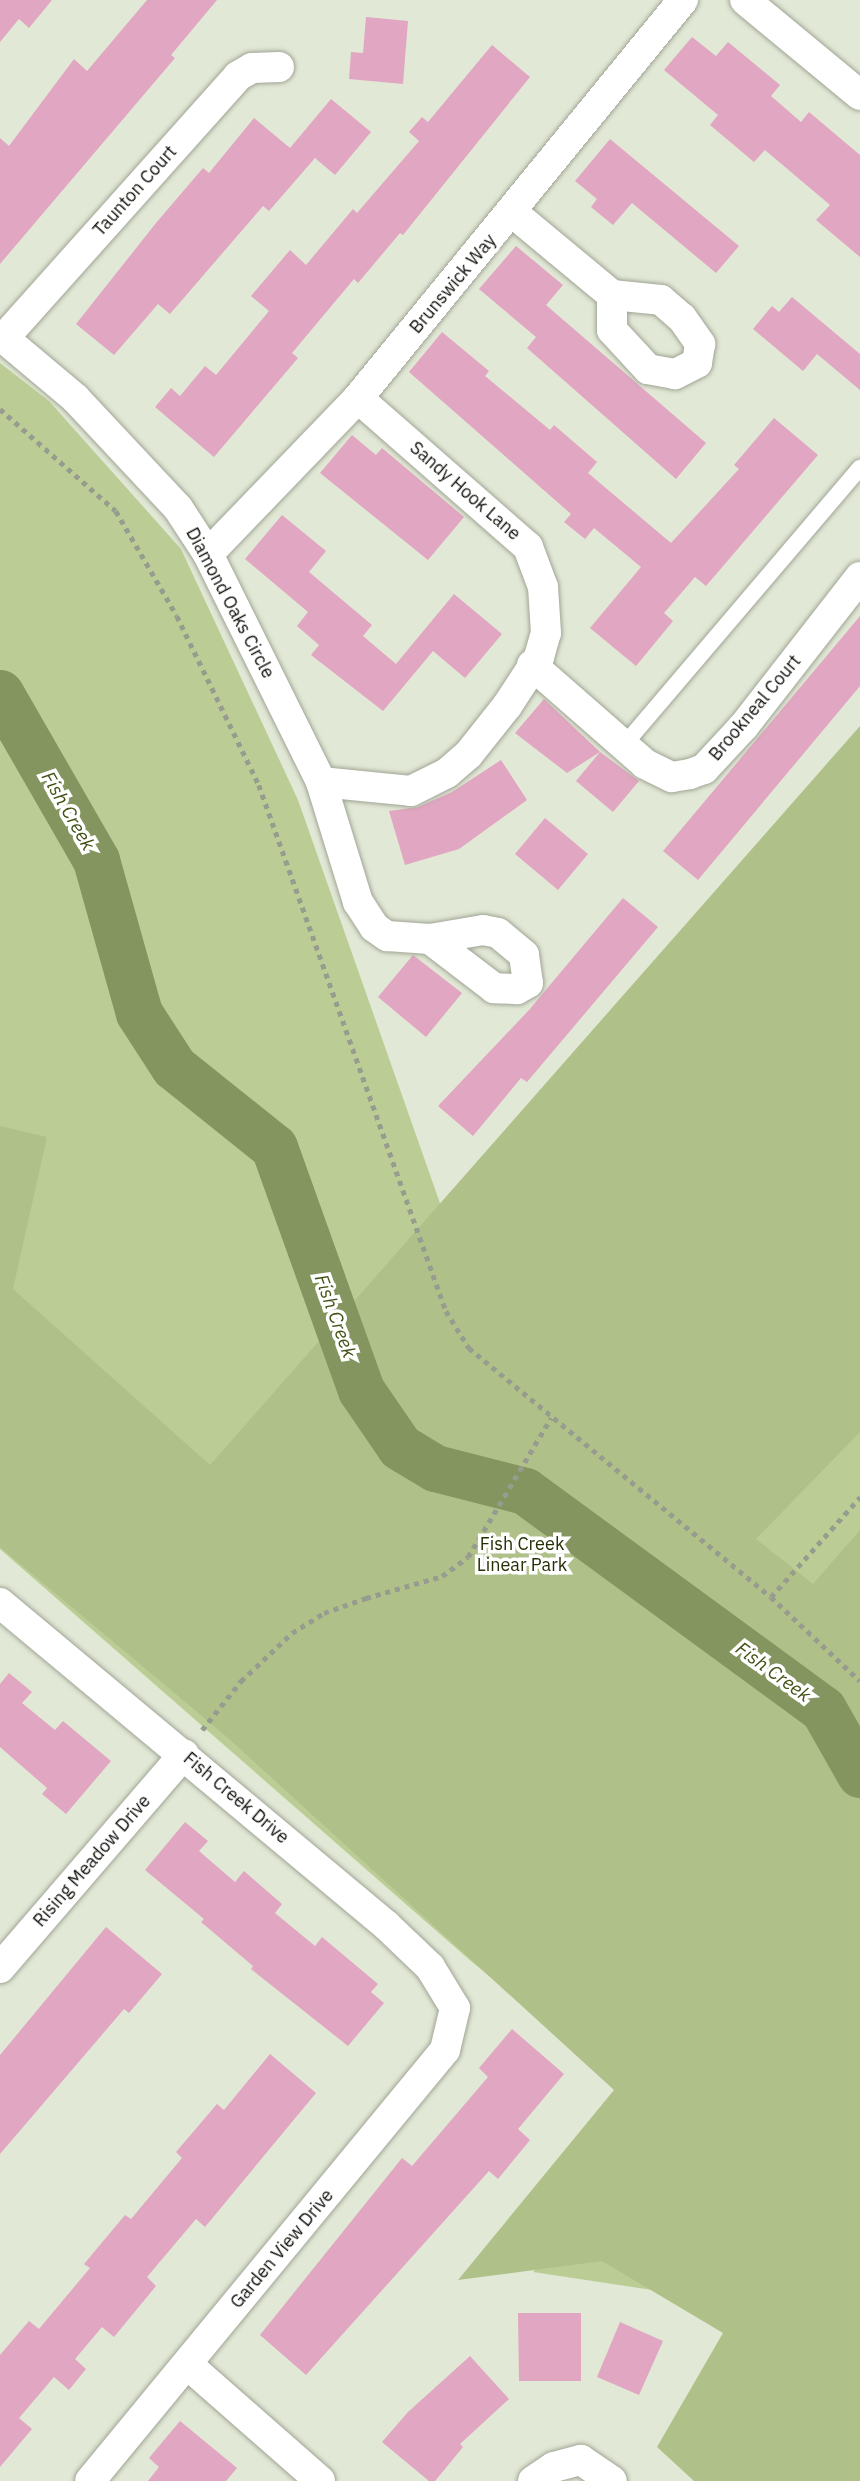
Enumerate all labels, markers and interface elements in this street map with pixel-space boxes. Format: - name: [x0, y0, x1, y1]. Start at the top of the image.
- street label: Taunton Court: [89, 141, 181, 241]
- street label: Brunswick Way: [405, 230, 501, 338]
- street label: Sandy Hook Lane: [405, 437, 525, 545]
- street label: Diamond Oaks Circle: [181, 524, 279, 682]
- street label: Brookneal Court: [705, 651, 805, 765]
- water label: Fish Creek: [36, 768, 100, 854]
- water label: Fish Creek: [309, 1271, 361, 1361]
- park label: Fish Creek Linear Park: [477, 1534, 567, 1576]
- water label: Fish Creek: [731, 1637, 815, 1707]
- street label: Fish Creek Drive: [179, 1748, 293, 1848]
- street label: Rising Meadow Drive: [29, 1791, 155, 1931]
- street label: Garden View Drive: [226, 2185, 338, 2313]

